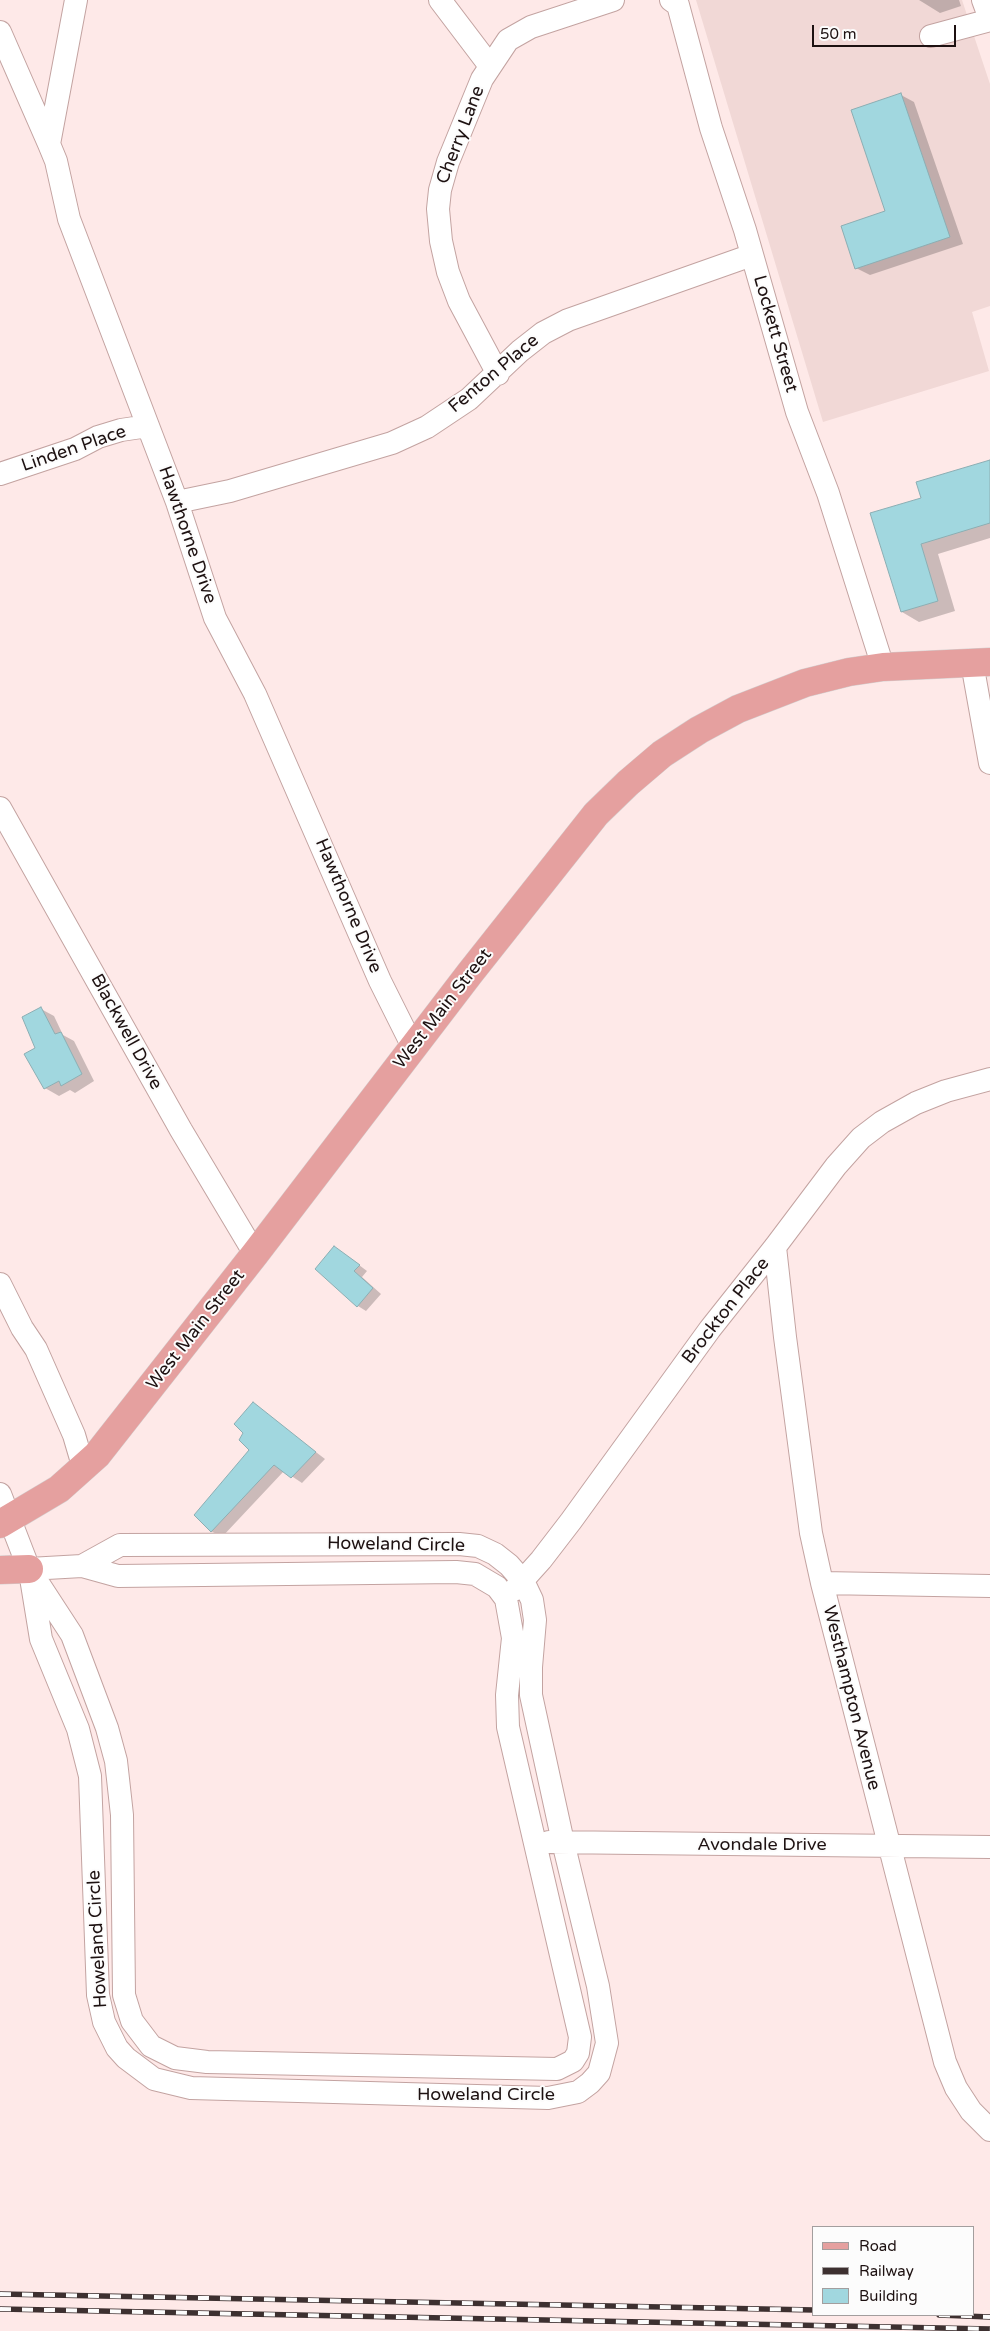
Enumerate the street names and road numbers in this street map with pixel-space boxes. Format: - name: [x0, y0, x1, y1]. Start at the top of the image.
- street label: Cherry Lane: [432, 83, 490, 187]
- street label: Lockett Street: [748, 273, 802, 395]
- street label: Fenton Place: [445, 330, 543, 418]
- street label: Linden Place: [19, 421, 129, 477]
- street label: Hawthorne Drive: [153, 463, 221, 607]
- street label: Hawthorne Drive: [310, 835, 386, 977]
- street label: West Main Street: [389, 945, 497, 1073]
- street label: Blackwell Drive: [85, 971, 167, 1093]
- street label: Brockton Place: [678, 1254, 774, 1368]
- street label: West Main Street: [142, 1266, 250, 1394]
- street label: Howeland Circle: [327, 1533, 465, 1557]
- street label: Westhampton Avenue: [818, 1603, 884, 1793]
- street label: Avondale Drive: [697, 1834, 827, 1856]
- street label: Howeland Circle: [84, 1870, 112, 2008]
- street label: Howeland Circle: [417, 2084, 555, 2106]

